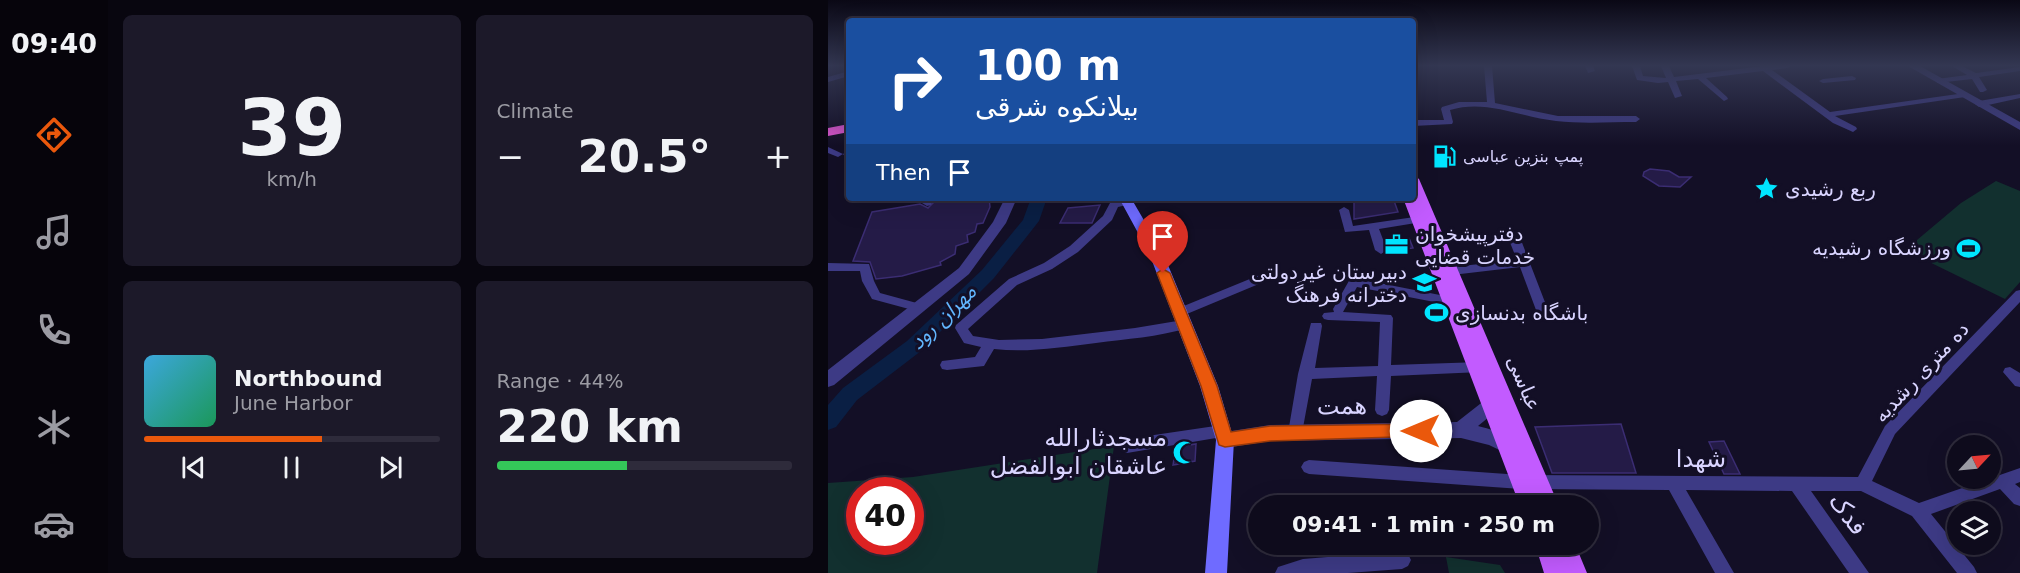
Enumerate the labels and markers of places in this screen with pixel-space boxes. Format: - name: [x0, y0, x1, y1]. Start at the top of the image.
- fuel station icon: پمپ بنزین عباسی: [1432, 143, 1458, 169]
- place label: پمپ بنزین عباسی: [1463, 147, 1583, 167]
- place icon: ربع رشیدی: [1754, 176, 1780, 202]
- place label: ربع رشیدی: [1785, 177, 1876, 201]
- pin: [1137, 211, 1188, 273]
- place label: دفترپیشخوان خدمات قضایی: [1415, 222, 1535, 269]
- office icon: دفترپیشخوان خدمات قضایی: [1384, 232, 1410, 258]
- sports icon: ورزشگاه رشیدیه: [1956, 235, 1982, 261]
- place label: ورزشگاه رشیدیه: [1812, 236, 1951, 260]
- place label: دبیرستان غیردولتی دخترانه فرهنگ: [1251, 260, 1407, 307]
- school or university icon: دبیرستان غیردولتی دخترانه فرهنگ: [1412, 270, 1438, 296]
- sports icon: باشگاه بدنسازی: [1424, 300, 1450, 326]
- place label: باشگاه بدنسازی: [1455, 301, 1588, 325]
- place label: مسجدثارالله عاشقان ابوالفضل: [990, 424, 1167, 480]
- mosque icon: مسجدثارالله عاشقان ابوالفضل: [1172, 439, 1198, 465]

